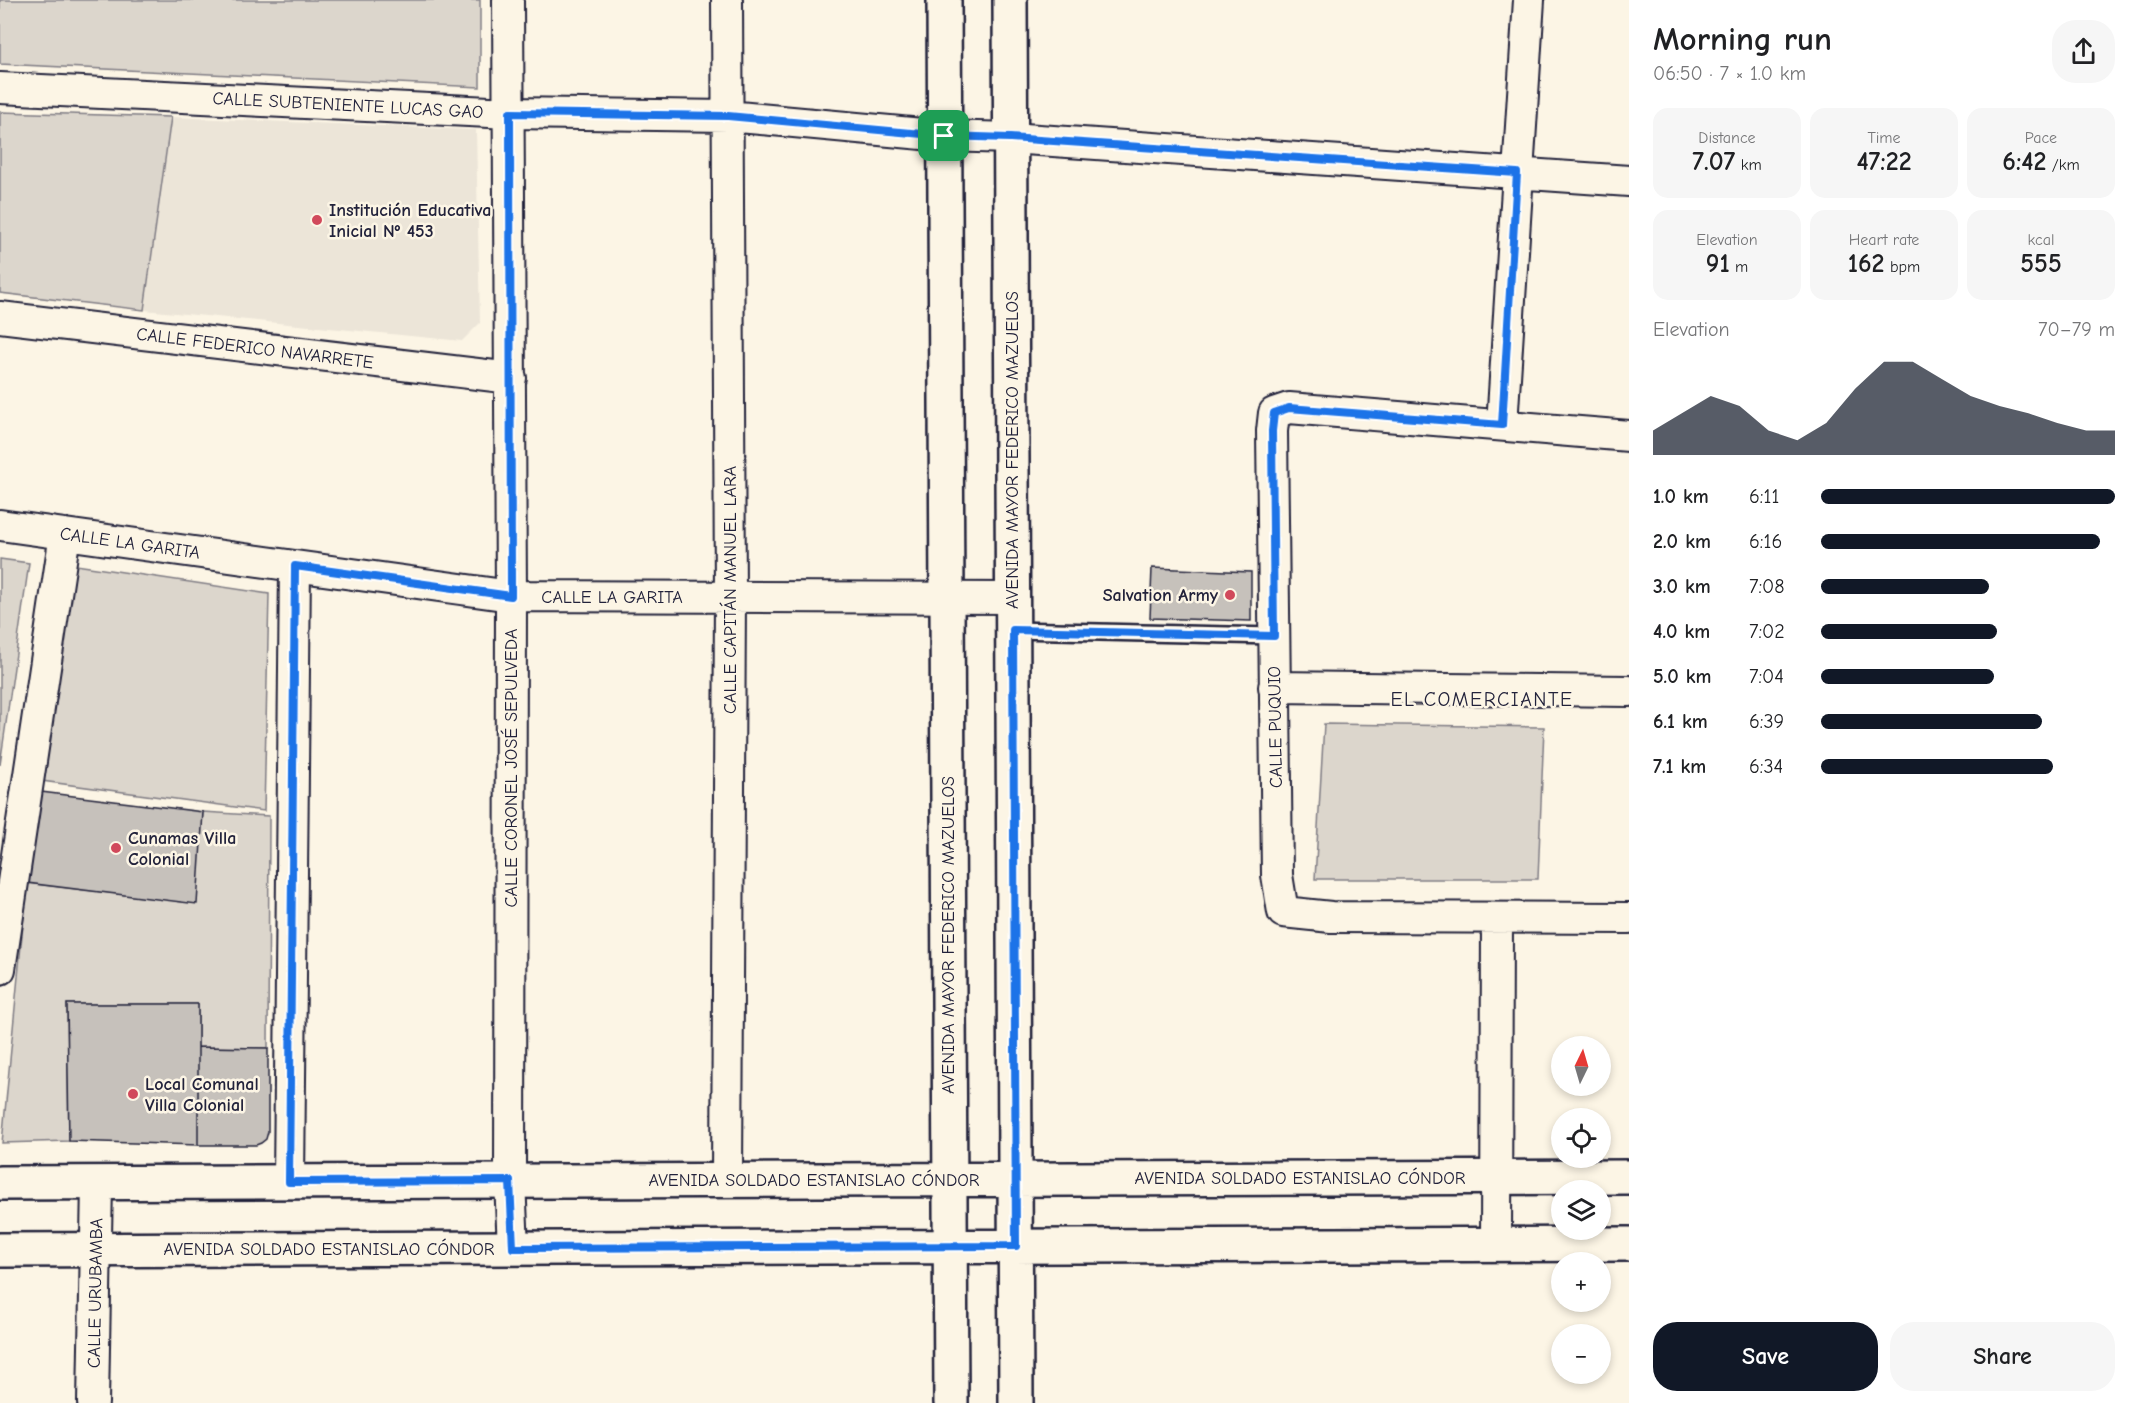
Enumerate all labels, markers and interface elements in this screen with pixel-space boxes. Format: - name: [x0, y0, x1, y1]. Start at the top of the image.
- text: Morning run: [1653, 20, 1832, 58]
- button: share: [2052, 20, 2115, 83]
- text: 06:50 · 7 × 1.0 km: [1653, 62, 1806, 85]
- street label: CALLE SUBTENIENTE LUCAS GAO: [212, 88, 484, 123]
- pin: [918, 110, 969, 161]
- icon: arrive: [927, 119, 960, 152]
- text: Distance: [1698, 129, 1756, 147]
- text: Time: [1867, 129, 1901, 147]
- text: Pace: [2025, 129, 2057, 147]
- text: 7.07: [1692, 147, 1735, 177]
- text: 47:22: [1856, 147, 1912, 177]
- text: 6:42: [2002, 147, 2046, 177]
- text: km: [1735, 156, 1762, 174]
- text: /km: [2046, 156, 2080, 174]
- place label: Institución Educativa Inicial Nº 453: [329, 200, 491, 242]
- marker: Institución Educativa Inicial Nº 453: [310, 213, 324, 227]
- text: Elevation: [1696, 231, 1758, 249]
- text: Heart rate: [1849, 231, 1919, 249]
- text: kcal: [2028, 231, 2054, 249]
- text: 91: [1706, 249, 1730, 279]
- text: 162: [1848, 249, 1885, 279]
- text: 555: [2020, 249, 2062, 279]
- text: m: [1730, 258, 1748, 276]
- text: bpm: [1885, 258, 1920, 276]
- street label: AVENIDA MAYOR FEDERICO MAZUELOS: [1002, 291, 1023, 609]
- text: Elevation: [1653, 318, 1730, 341]
- text: 70–79 m: [2038, 318, 2115, 341]
- street label: CALLE FEDERICO NAVARRETE: [135, 324, 375, 373]
- street label: CALLE CAPITÁN MANUEL LARA: [719, 466, 741, 714]
- text: 1.0 km: [1653, 485, 1709, 508]
- text: 6:11: [1749, 485, 1779, 508]
- street label: CALLE LA GARITA: [59, 523, 201, 564]
- text: 2.0 km: [1653, 530, 1711, 553]
- text: 6:16: [1749, 530, 1782, 553]
- text: 3.0 km: [1653, 575, 1711, 598]
- text: 7:08: [1749, 575, 1785, 598]
- place label: Salvation Army: [1103, 585, 1219, 606]
- street label: CALLE LA GARITA: [541, 587, 683, 608]
- marker: Salvation Army: [1223, 588, 1237, 602]
- text: 4.0 km: [1653, 620, 1710, 643]
- text: 7:02: [1749, 620, 1785, 643]
- street label: CALLE CORONEL JOSÉ SEPULVEDA: [500, 629, 522, 907]
- text: 5.0 km: [1653, 665, 1711, 688]
- text: 7:04: [1749, 665, 1784, 688]
- street label: CALLE PUQUIO: [1264, 666, 1287, 788]
- district label: EL COMERCIANTE: [1391, 688, 1573, 711]
- text: 6.1 km: [1653, 710, 1708, 733]
- text: 6:39: [1749, 710, 1784, 733]
- text: 7.1 km: [1653, 755, 1706, 778]
- text: 6:34: [1749, 755, 1783, 778]
- street label: AVENIDA MAYOR FEDERICO MAZUELOS: [938, 776, 959, 1094]
- place label: Cunamas Villa Colonial: [128, 828, 236, 870]
- marker: Cunamas Villa Colonial: [109, 841, 123, 855]
- north arrow: [1551, 1036, 1611, 1096]
- map controls: [1551, 1036, 1611, 1384]
- place label: Local Comunal Villa Colonial: [145, 1074, 259, 1116]
- marker: Local Comunal Villa Colonial: [126, 1087, 140, 1101]
- button: locate: [1551, 1108, 1611, 1168]
- street label: AVENIDA SOLDADO ESTANISLAO CÓNDOR: [1134, 1167, 1466, 1189]
- street label: AVENIDA SOLDADO ESTANISLAO CÓNDOR: [648, 1169, 980, 1191]
- button: layers: [1551, 1180, 1611, 1240]
- street label: CALLE URUBAMBA: [84, 1218, 107, 1368]
- street label: AVENIDA SOLDADO ESTANISLAO CÓNDOR: [163, 1238, 495, 1260]
- button: +: [1551, 1252, 1611, 1312]
- button: Save: [1653, 1322, 1878, 1391]
- button: Share: [1890, 1322, 2115, 1391]
- button: −: [1551, 1324, 1611, 1384]

